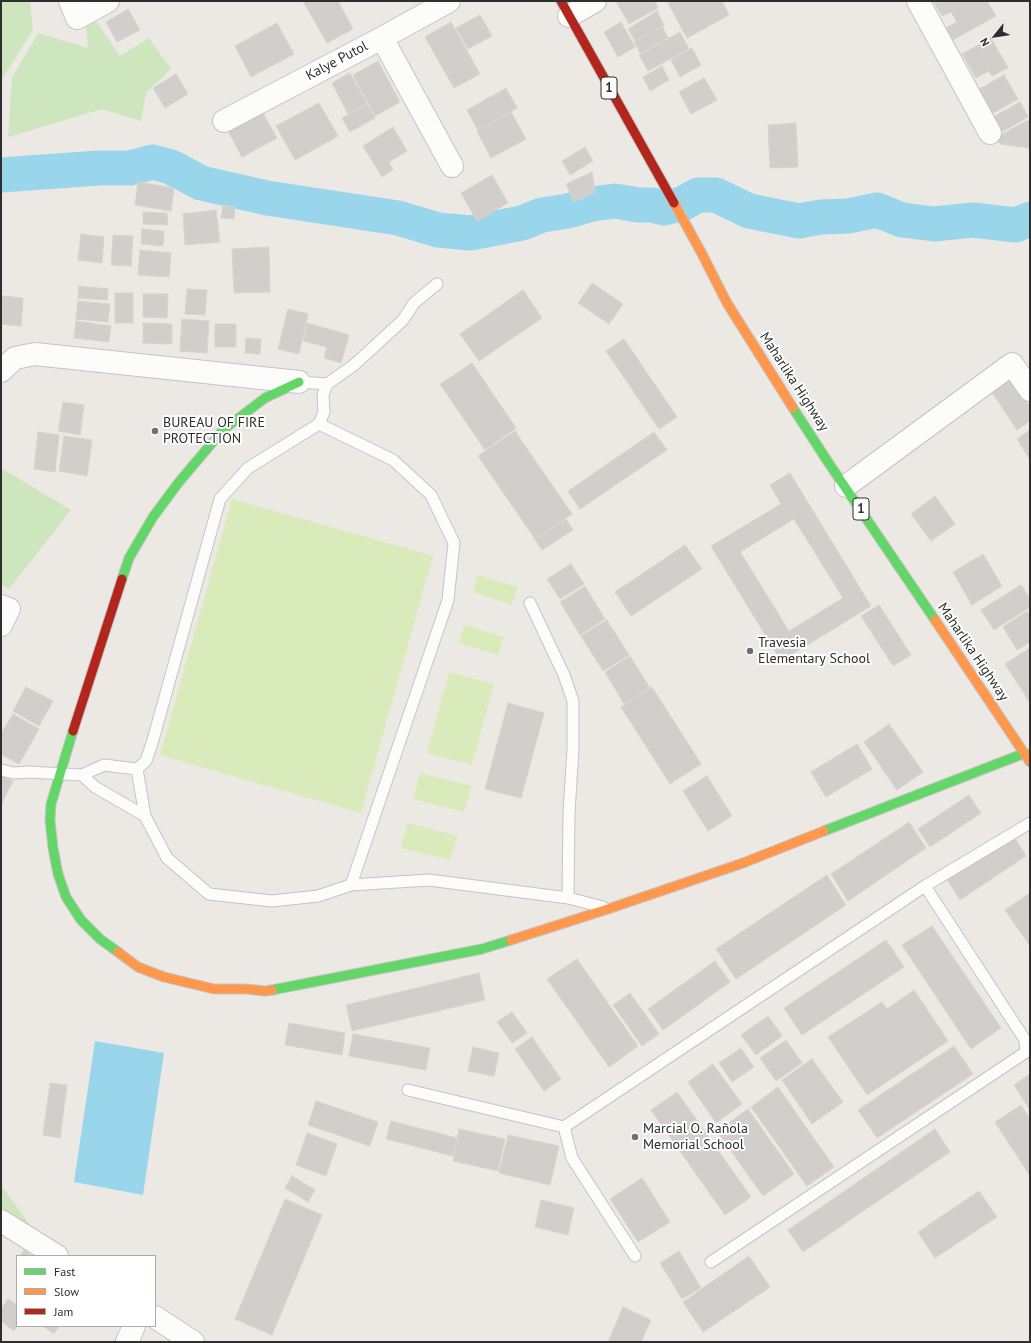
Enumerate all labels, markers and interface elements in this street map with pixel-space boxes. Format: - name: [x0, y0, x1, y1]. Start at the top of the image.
- north arrow: [975, 16, 1015, 56]
- text: N: [977, 35, 992, 49]
- street label: Kalye Putol: [303, 38, 371, 84]
- road number: 1: [601, 77, 617, 99]
- street label: Maharlika Highway: [756, 329, 832, 435]
- place label: BUREAU OF FIRE PROTECTION: [163, 415, 265, 448]
- marker: BUREAU OF FIRE PROTECTION: [150, 426, 160, 436]
- road number: 1: [853, 498, 869, 520]
- street label: Maharlika Highway: [934, 600, 1012, 704]
- place label: Travesia Elementary School: [758, 635, 870, 668]
- marker: Travesia Elementary School: [745, 646, 755, 656]
- place label: Marcial O. Rañola Memorial School: [643, 1121, 748, 1154]
- marker: Marcial O. Rañola Memorial School: [630, 1132, 640, 1142]
- legend: [16, 1255, 156, 1327]
- text: Fast: [54, 1264, 75, 1279]
- text: Slow: [54, 1284, 79, 1299]
- text: Jam: [54, 1304, 73, 1319]

